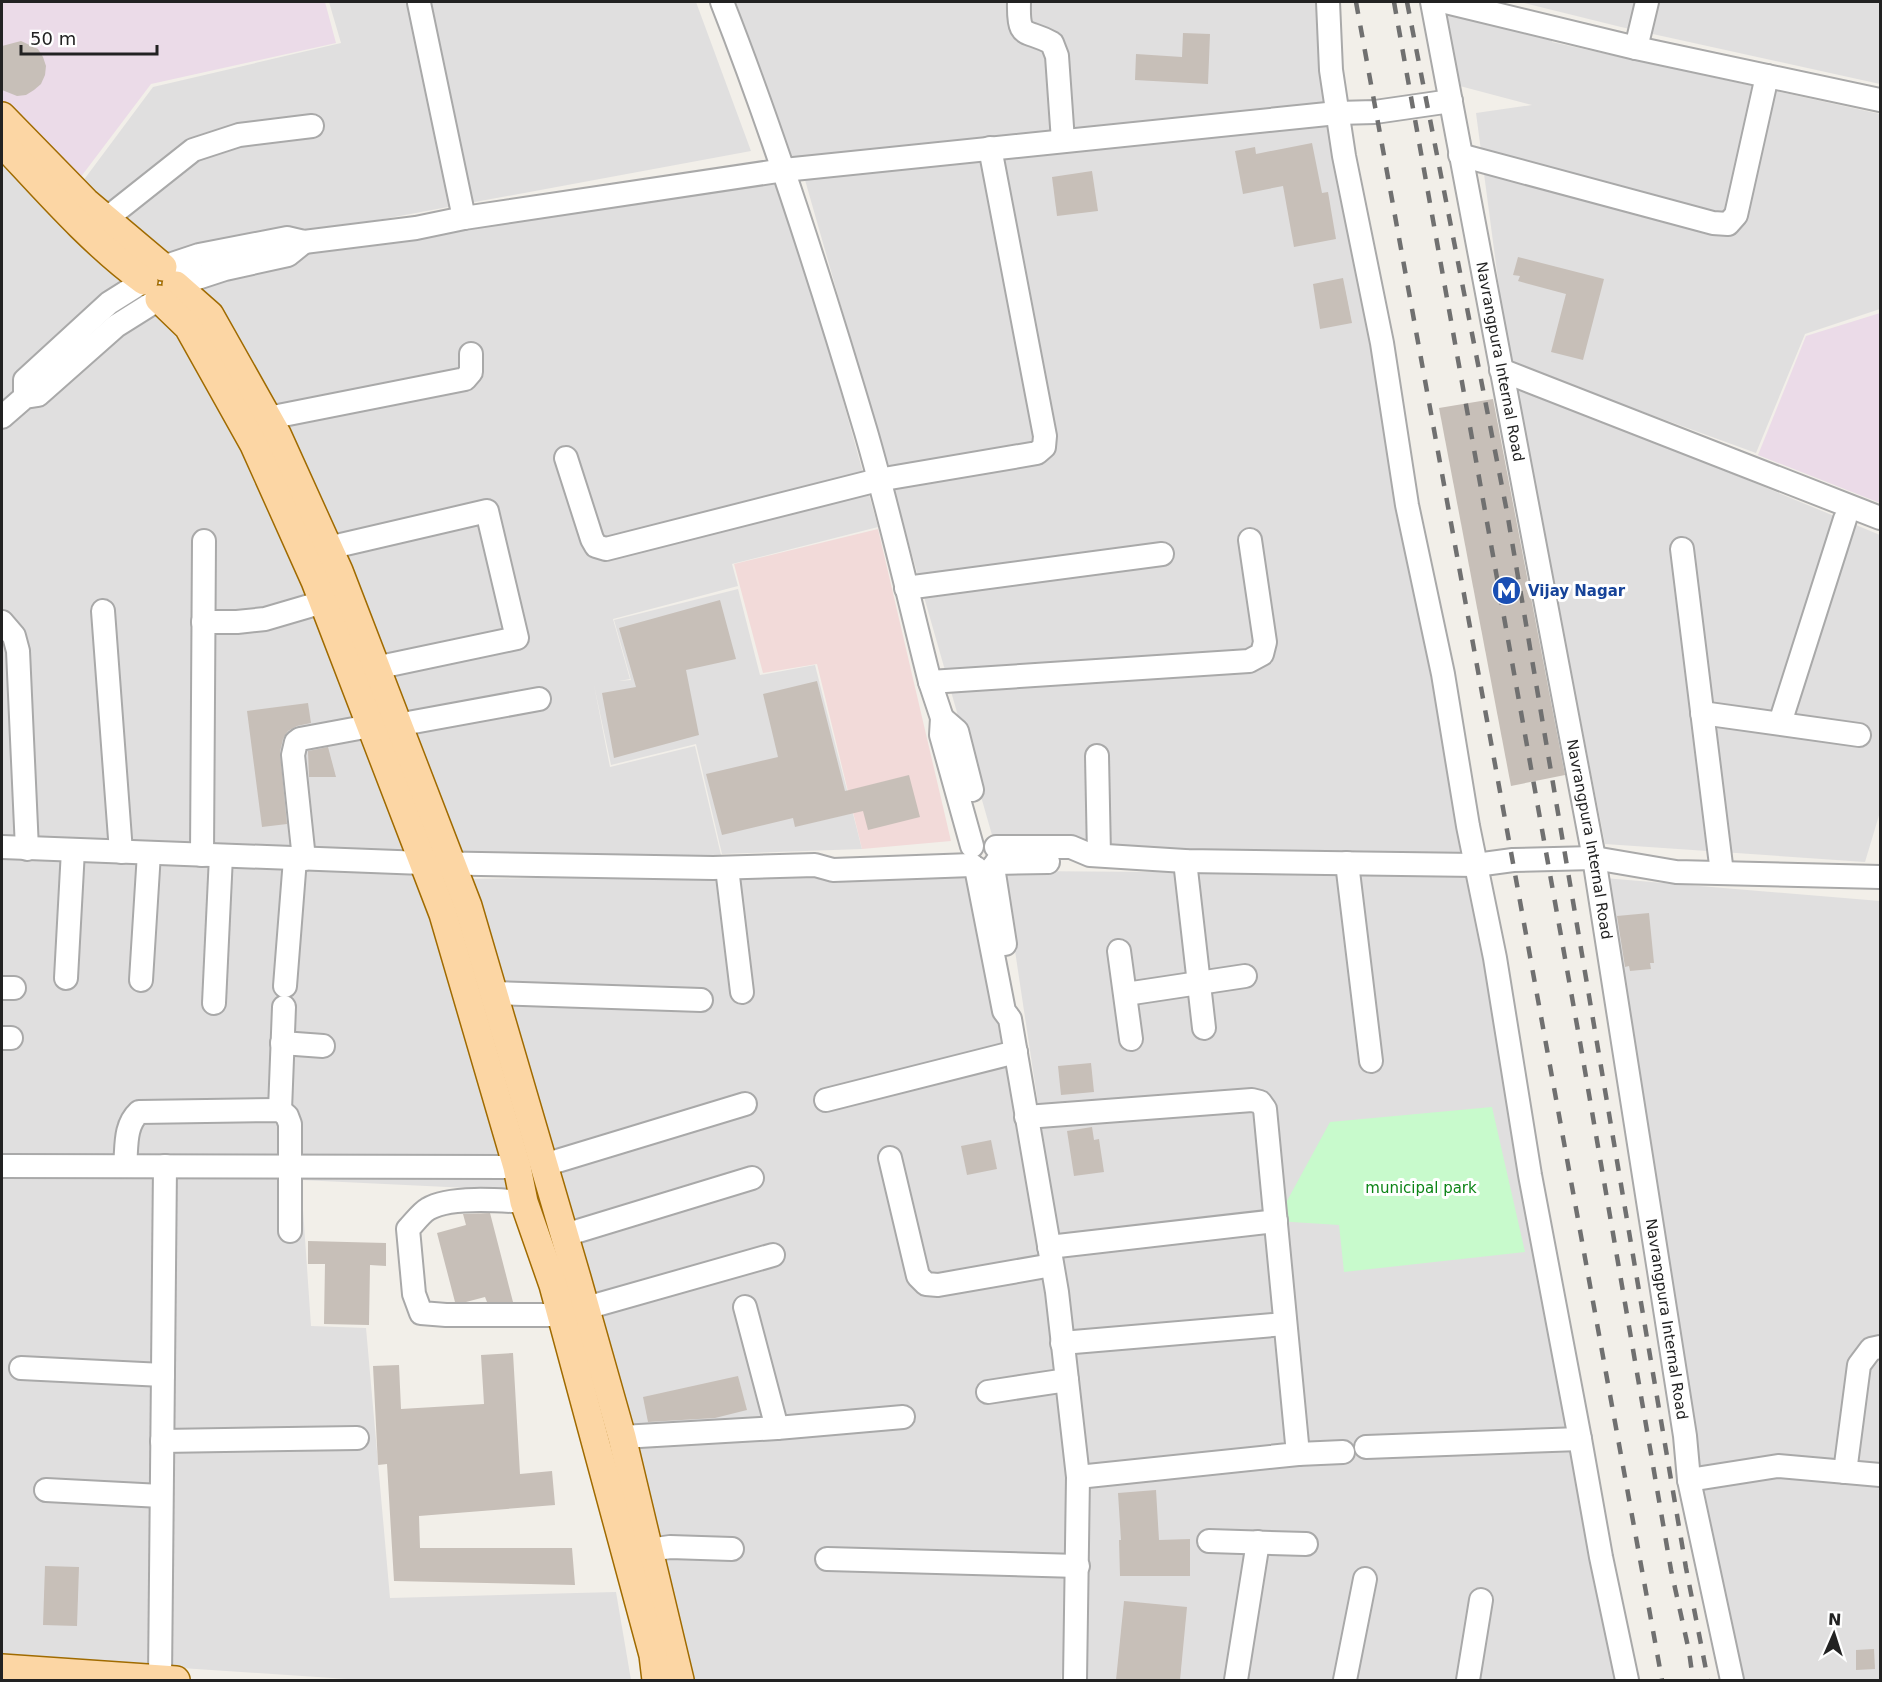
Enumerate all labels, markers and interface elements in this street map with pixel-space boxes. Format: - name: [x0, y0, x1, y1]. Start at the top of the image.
- scale bar: [21, 18, 158, 56]
- text: 50 m: [30, 28, 76, 49]
- street label: Navrangpura Internal Road: [1472, 260, 1528, 463]
- metro station icon: Vijay Nagar: [1491, 575, 1523, 607]
- place label: Vijay Nagar: [1528, 582, 1626, 600]
- street label: Navrangpura Internal Road: [1563, 738, 1616, 941]
- park label: municipal park: [1365, 1179, 1477, 1197]
- street label: Navrangpura Internal Road: [1642, 1217, 1691, 1421]
- north arrow: [1804, 1604, 1864, 1664]
- text: N: [1828, 1610, 1842, 1629]

